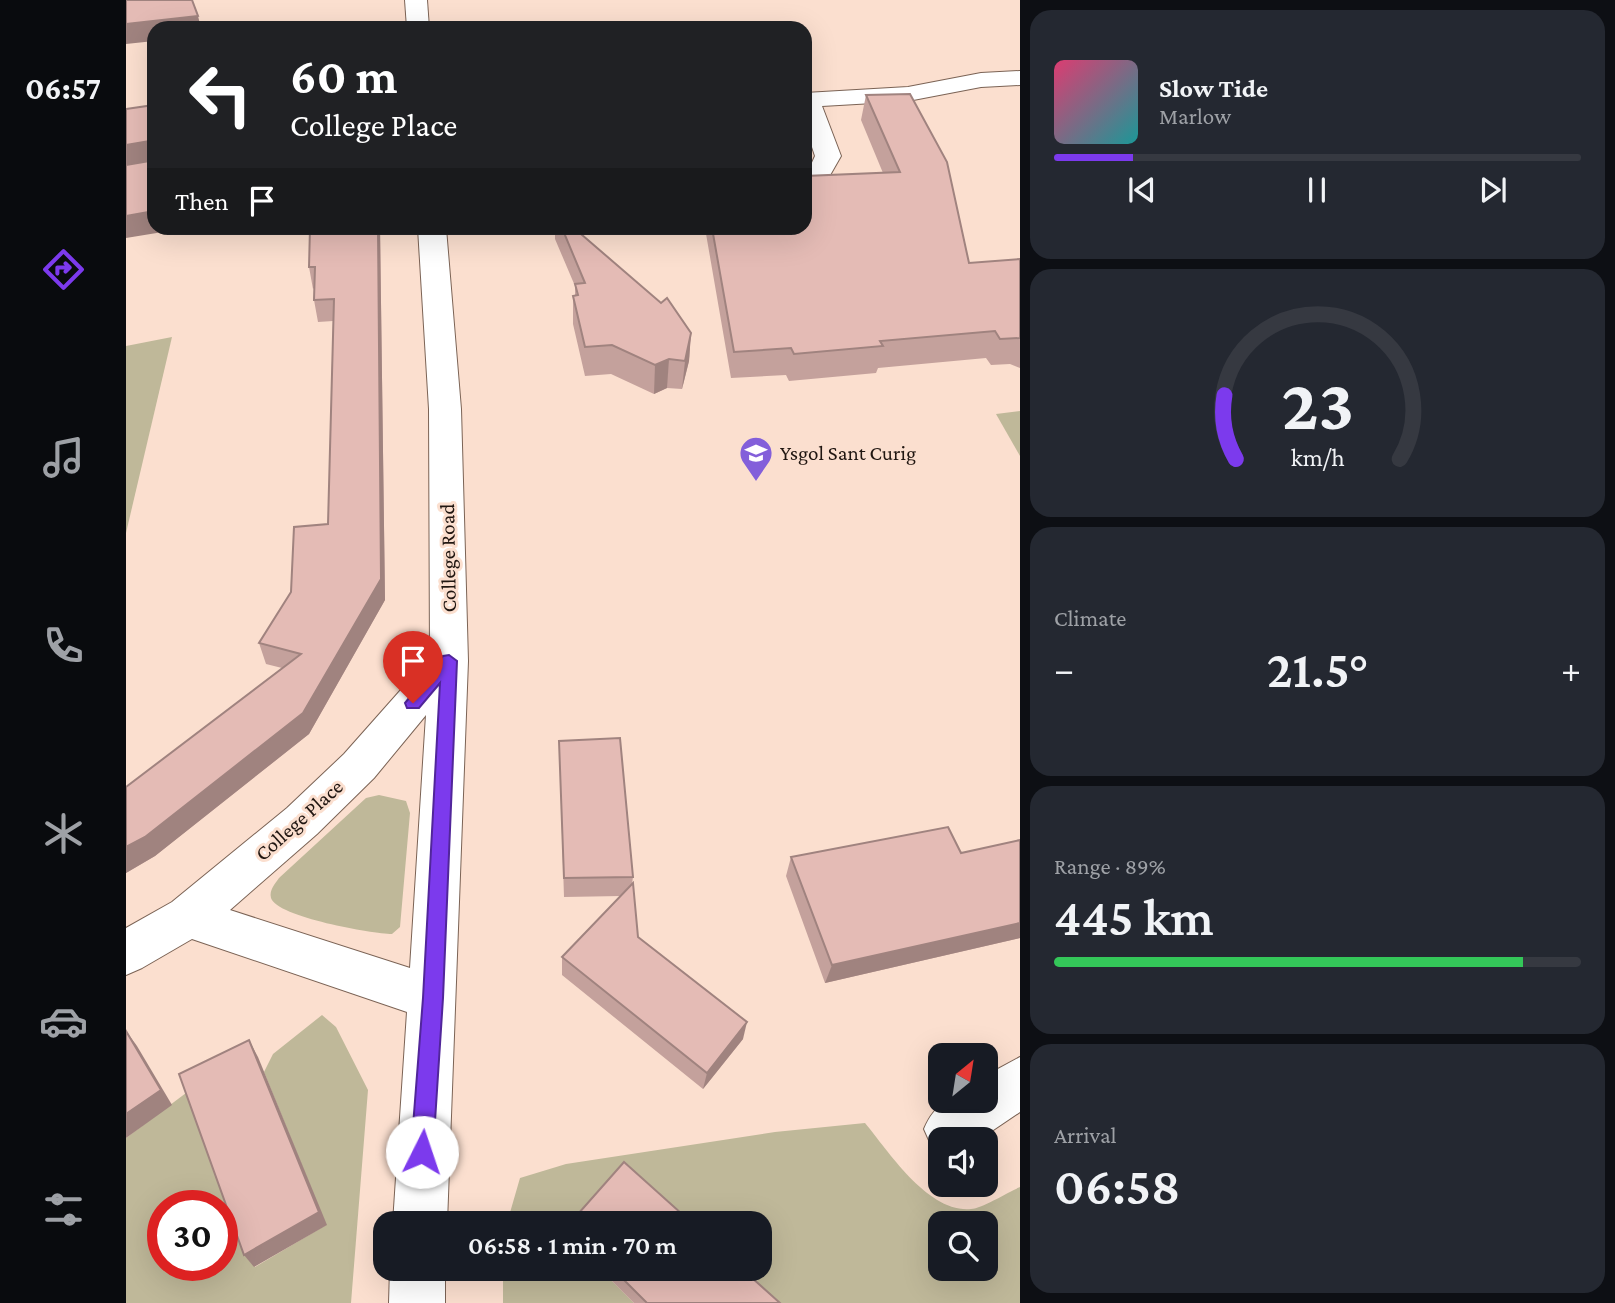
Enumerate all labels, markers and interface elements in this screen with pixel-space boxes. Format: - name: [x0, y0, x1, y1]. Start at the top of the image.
- icon: left: [175, 49, 266, 140]
- text: 60 m: [290, 49, 397, 104]
- text: 06:57: [25, 70, 101, 106]
- text: Slow Tide: [1159, 74, 1268, 103]
- text: Marlow: [1159, 103, 1231, 129]
- text: College Place: [290, 107, 457, 143]
- icon: previous: [1123, 171, 1161, 209]
- icon: pause: [1298, 171, 1336, 209]
- icon: next: [1474, 171, 1512, 209]
- icon: arrive: [243, 182, 281, 220]
- text: Then: [175, 187, 229, 216]
- icon: directions: [39, 245, 88, 294]
- text: 23: [1281, 364, 1354, 445]
- icon: music: [39, 433, 88, 482]
- school or university icon: Ysgol Sant Curig: [737, 434, 775, 483]
- place label: Ysgol Sant Curig: [780, 441, 916, 465]
- text: km/h: [1291, 444, 1344, 471]
- street label: College Road: [435, 503, 461, 613]
- text: Climate: [1054, 605, 1126, 631]
- icon: phone: [39, 621, 88, 670]
- pin: [383, 631, 443, 703]
- text: 21.5°: [1267, 640, 1368, 698]
- icon: arrive: [394, 642, 432, 680]
- text: −: [1054, 648, 1074, 690]
- text: +: [1561, 648, 1581, 690]
- street label: College Place: [250, 774, 348, 866]
- icon: climate: [39, 809, 88, 858]
- text: Range · 89%: [1054, 853, 1166, 879]
- text: 445 km: [1054, 888, 1214, 946]
- icon: car: [39, 997, 88, 1046]
- north arrow: [928, 1043, 998, 1113]
- map controls: [928, 1043, 998, 1281]
- position arrow: [385, 1115, 459, 1189]
- text: Arrival: [1054, 1122, 1117, 1148]
- button: sound: [928, 1127, 998, 1197]
- text: 06:58: [1054, 1157, 1180, 1215]
- icon: filters: [39, 1185, 88, 1234]
- speed limit sign: 30: [147, 1190, 238, 1281]
- button: search: [928, 1211, 998, 1281]
- text: 06:58 · 1 min · 70 m: [468, 1231, 677, 1260]

